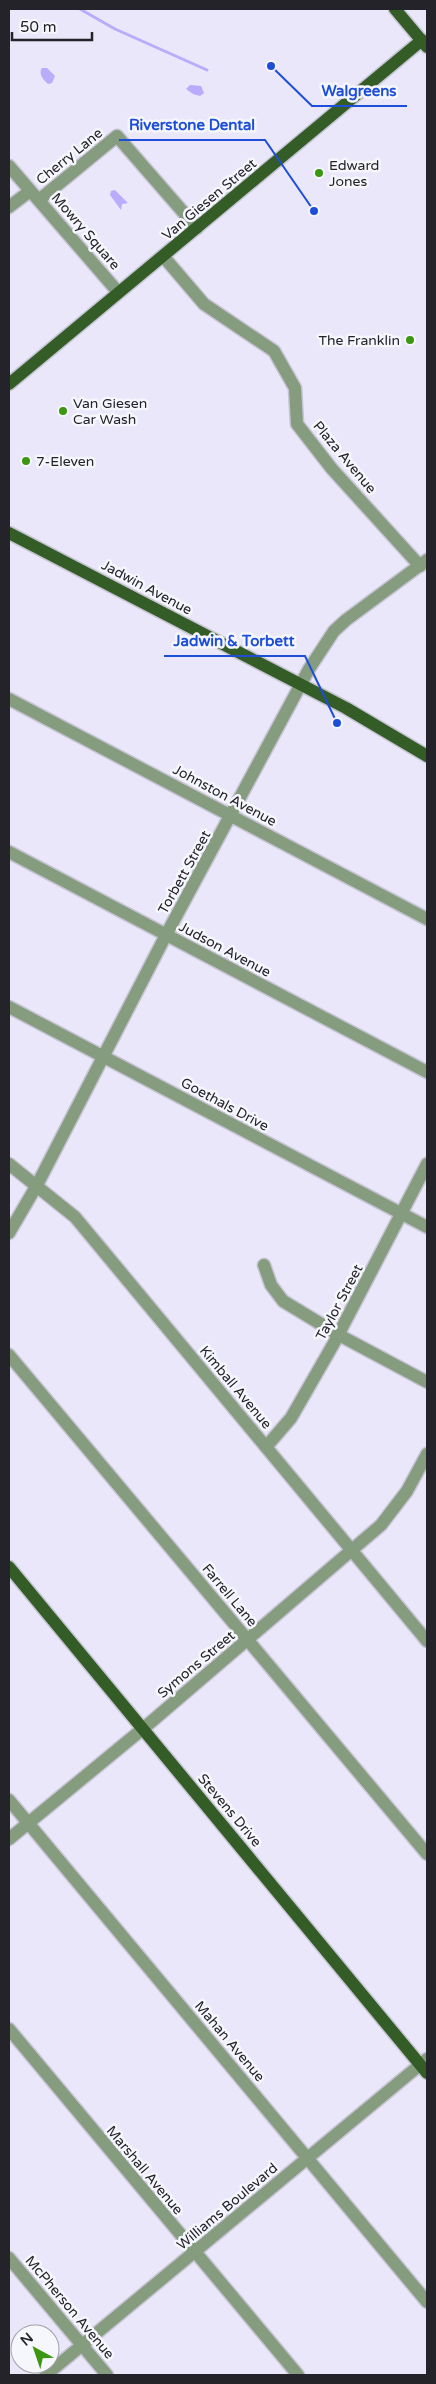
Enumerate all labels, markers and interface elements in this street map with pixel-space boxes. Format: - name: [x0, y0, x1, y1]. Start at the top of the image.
- scale bar: [12, 10, 92, 42]
- text: 50 m: [20, 18, 57, 36]
- callout: Walgreens: [312, 76, 407, 106]
- text: Walgreens: [321, 82, 397, 101]
- callout: Riverstone Dental: [119, 110, 265, 140]
- text: Riverstone Dental: [129, 116, 255, 134]
- street label: Cherry Lane: [33, 124, 106, 188]
- street label: Van Giesen Street: [159, 155, 260, 244]
- place label: Edward Jones: [329, 157, 379, 190]
- marker: Edward Jones: [313, 167, 325, 179]
- street label: Mowry Square: [48, 189, 124, 273]
- place label: The Franklin: [318, 332, 400, 349]
- marker: The Franklin: [404, 334, 416, 346]
- place label: Van Giesen Car Wash: [73, 395, 147, 428]
- marker: Van Giesen Car Wash: [57, 405, 69, 417]
- street label: Plaza Avenue: [309, 418, 380, 497]
- place label: 7-Eleven: [36, 453, 94, 470]
- marker: 7-Eleven: [20, 455, 32, 467]
- street label: Jadwin Avenue: [99, 556, 195, 618]
- callout: Jadwin & Torbett: [164, 626, 305, 656]
- text: Jadwin & Torbett: [173, 632, 295, 650]
- street label: Johnston Avenue: [170, 761, 279, 830]
- street label: Torbett Street: [155, 827, 215, 917]
- street label: Judson Avenue: [176, 918, 274, 981]
- street label: Goethals Drive: [178, 1074, 272, 1135]
- street label: Taylor Street: [312, 1261, 367, 1343]
- street label: Kimball Avenue: [196, 1342, 275, 1432]
- street label: Farrell Lane: [198, 1560, 261, 1630]
- street label: Symons Street: [154, 1627, 239, 1702]
- street label: Stevens Drive: [194, 1770, 265, 1850]
- street label: Mahan Avenue: [191, 1998, 268, 2085]
- street label: Marshall Avenue: [103, 2122, 187, 2218]
- street label: Williams Boulevard: [174, 2159, 281, 2253]
- street label: McPherson Avenue: [22, 2252, 118, 2362]
- north arrow: [10, 2324, 60, 2374]
- text: N: [17, 2329, 37, 2350]

